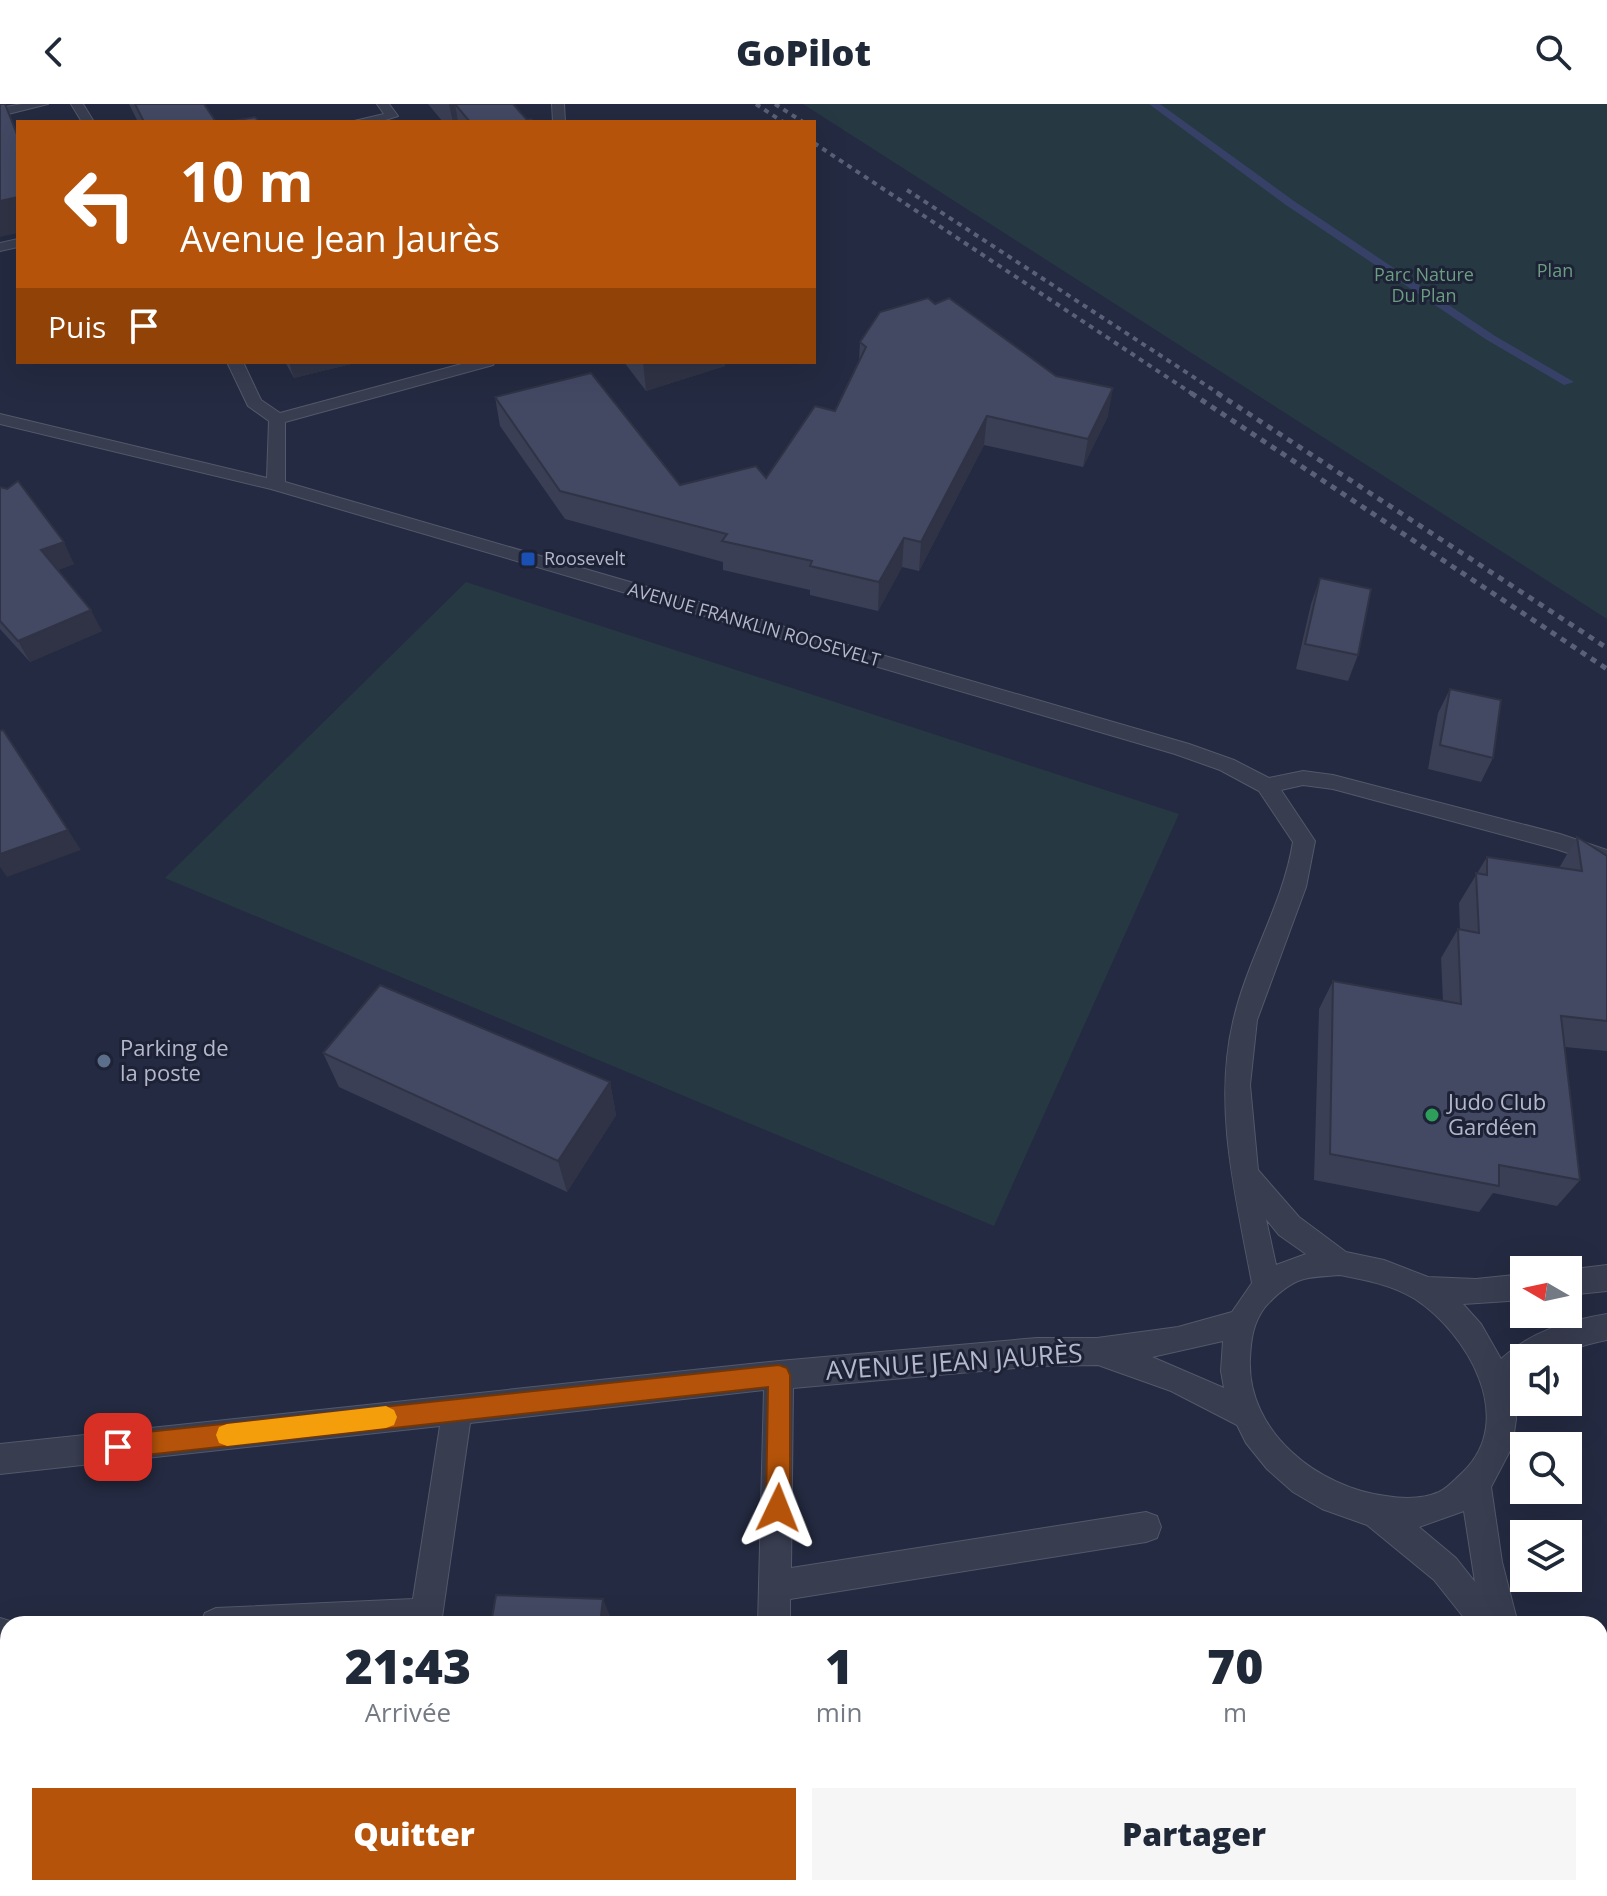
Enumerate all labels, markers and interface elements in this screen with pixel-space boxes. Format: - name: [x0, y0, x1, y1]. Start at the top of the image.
- text: GoPilot: [736, 28, 871, 77]
- icon: back: [32, 30, 76, 74]
- icon: search: [1531, 30, 1575, 74]
- text: 10 m: [180, 142, 314, 218]
- icon: left: [48, 152, 152, 256]
- text: Avenue Jean Jaurès: [180, 214, 500, 263]
- park label: Plan: [1537, 258, 1573, 282]
- park label: Parc Nature Du Plan: [1374, 262, 1474, 307]
- icon: arrive: [122, 304, 166, 348]
- text: Puis: [48, 306, 106, 347]
- place label: Roosevelt: [544, 546, 626, 570]
- marker: Roosevelt: [519, 550, 537, 568]
- street label: AVENUE FRANKLIN ROOSEVELT: [625, 576, 883, 672]
- place label: Parking de la poste: [120, 1032, 229, 1087]
- marker: Parking de la poste: [95, 1052, 113, 1070]
- place label: Judo Club Gardéen: [1446, 1086, 1546, 1141]
- marker: Judo Club Gardéen: [1423, 1106, 1441, 1124]
- north arrow: [1510, 1256, 1582, 1328]
- map controls: [1510, 1256, 1582, 1592]
- street label: AVENUE JEAN JAURÈS: [824, 1334, 1084, 1388]
- button: sound: [1510, 1344, 1582, 1416]
- pin: [84, 1413, 152, 1481]
- icon: arrive: [96, 1425, 140, 1469]
- button: search: [1510, 1432, 1582, 1504]
- position arrow: [736, 1466, 820, 1550]
- button: layers: [1510, 1520, 1582, 1592]
- text: 21:43: [345, 1633, 471, 1698]
- text: 1: [825, 1633, 853, 1698]
- text: 70: [1207, 1633, 1263, 1698]
- text: Arrivée: [365, 1694, 451, 1730]
- text: min: [816, 1694, 862, 1730]
- text: m: [1223, 1694, 1247, 1730]
- button: Quitter: [32, 1788, 796, 1880]
- button: Partager: [812, 1788, 1576, 1880]

